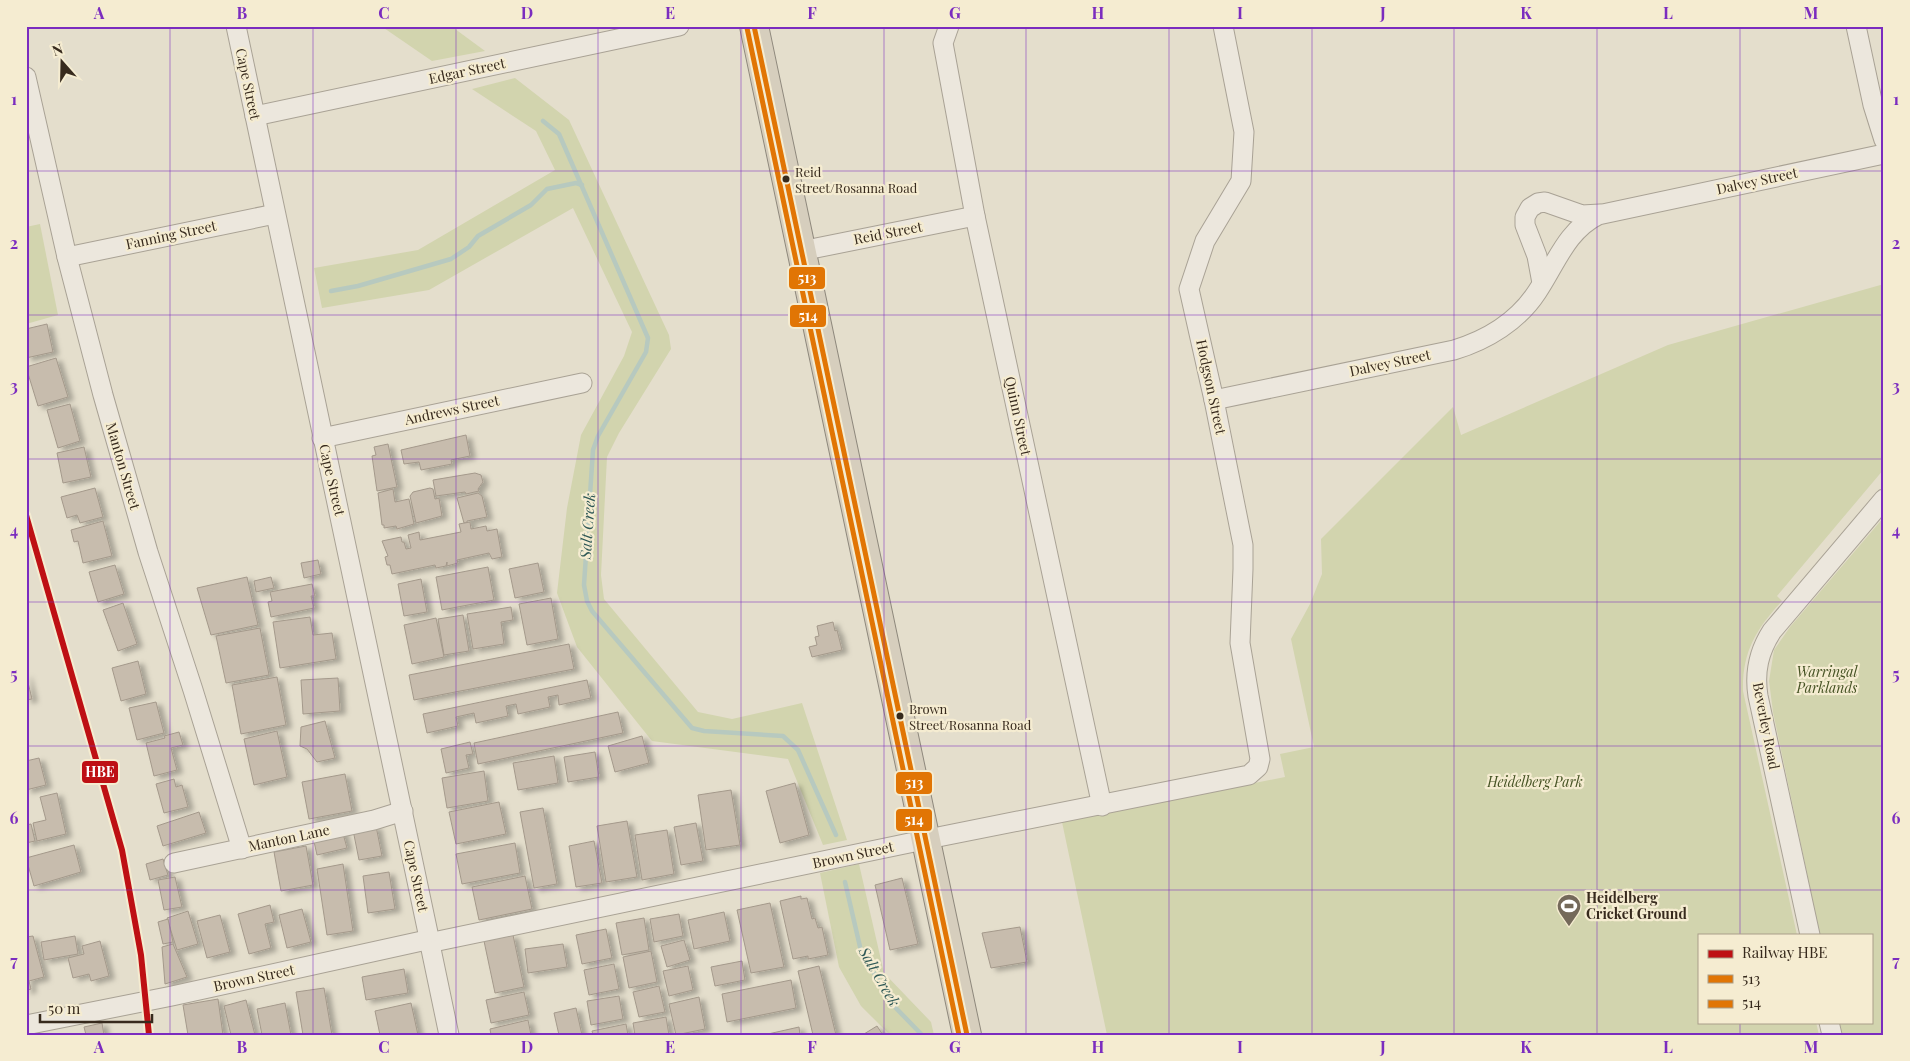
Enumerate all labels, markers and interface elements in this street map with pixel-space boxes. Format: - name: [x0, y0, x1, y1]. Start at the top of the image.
- text: A: [93, 2, 105, 23]
- text: B: [237, 2, 248, 23]
- text: C: [378, 2, 390, 23]
- text: D: [521, 2, 533, 23]
- text: E: [665, 2, 675, 23]
- text: F: [807, 2, 817, 23]
- text: G: [949, 2, 961, 23]
- text: H: [1092, 2, 1105, 23]
- text: I: [1237, 2, 1243, 23]
- text: J: [1379, 2, 1386, 23]
- text: K: [1520, 2, 1532, 23]
- text: L: [1663, 2, 1673, 23]
- text: M: [1804, 2, 1819, 23]
- north arrow: [38, 38, 88, 88]
- text: N: [49, 39, 65, 60]
- street label: Cape Street: [232, 46, 266, 123]
- street label: Edgar Street: [427, 53, 508, 88]
- text: 1: [11, 88, 17, 109]
- text: 1: [1893, 88, 1899, 109]
- street label: Dalvey Street: [1715, 162, 1800, 198]
- place label: Reid Street/Rosanna Road: [795, 163, 918, 196]
- marker: Reid Street/Rosanna Road: [781, 174, 791, 184]
- street label: Fanning Street: [124, 215, 219, 253]
- street label: Reid Street: [852, 216, 925, 248]
- text: 2: [10, 232, 18, 253]
- text: 2: [1892, 232, 1900, 253]
- line badge: 513: [788, 266, 826, 290]
- text: 513: [798, 268, 816, 287]
- line badge: 514: [789, 304, 827, 328]
- text: 514: [798, 306, 818, 325]
- street label: Hodgson Street: [1192, 338, 1231, 437]
- street label: Dalvey Street: [1348, 344, 1433, 380]
- text: 3: [10, 375, 18, 396]
- street label: Quinn Street: [1001, 375, 1036, 458]
- text: 3: [1892, 375, 1900, 396]
- street label: Andrews Street: [402, 390, 502, 429]
- street label: Manton Street: [102, 420, 145, 513]
- street label: Cape Street: [315, 442, 350, 519]
- water label: Salt Creek: [575, 492, 599, 560]
- text: 4: [10, 519, 18, 540]
- text: 4: [1892, 519, 1900, 540]
- park label: Warringal Parklands: [1796, 662, 1859, 697]
- text: 5: [10, 663, 18, 684]
- text: 5: [1892, 663, 1900, 684]
- street label: Beverley Road: [1749, 681, 1784, 771]
- place label: Brown Street/Rosanna Road: [909, 700, 1032, 733]
- marker: Brown Street/Rosanna Road: [895, 711, 905, 721]
- line badge: HBE: [81, 760, 119, 784]
- text: HBE: [85, 762, 115, 781]
- line badge: 513: [895, 771, 933, 795]
- park label: Heidelberg Park: [1486, 772, 1583, 791]
- text: 513: [905, 773, 923, 792]
- text: 6: [10, 807, 19, 828]
- text: 6: [1892, 807, 1901, 828]
- line badge: 514: [895, 808, 933, 832]
- text: 514: [904, 810, 924, 829]
- street label: Manton Lane: [247, 820, 331, 855]
- street label: Brown Street: [811, 836, 896, 872]
- street label: Cape Street: [400, 838, 434, 915]
- place label: Heidelberg Cricket Ground: [1586, 888, 1687, 923]
- sports icon: Heidelberg Cricket Ground: [1556, 893, 1582, 927]
- legend: [1698, 934, 1872, 1024]
- water label: Salt Creek: [854, 942, 905, 1010]
- text: Railway HBE: [1742, 942, 1827, 962]
- text: 7: [10, 950, 18, 971]
- text: 7: [1892, 950, 1900, 971]
- street label: Brown Street: [212, 959, 297, 995]
- text: 513: [1742, 968, 1761, 988]
- scale bar: [40, 991, 152, 1023]
- text: 514: [1742, 992, 1761, 1012]
- text: 50 m: [48, 998, 81, 1018]
- text: A: [93, 1036, 105, 1057]
- text: B: [237, 1036, 248, 1057]
- text: C: [378, 1036, 390, 1057]
- text: D: [521, 1036, 533, 1057]
- text: E: [665, 1036, 675, 1057]
- text: F: [807, 1036, 817, 1057]
- text: G: [949, 1036, 961, 1057]
- text: H: [1092, 1036, 1105, 1057]
- text: I: [1237, 1036, 1243, 1057]
- text: J: [1379, 1036, 1386, 1057]
- text: K: [1520, 1036, 1532, 1057]
- text: L: [1663, 1036, 1673, 1057]
- text: M: [1804, 1036, 1819, 1057]

